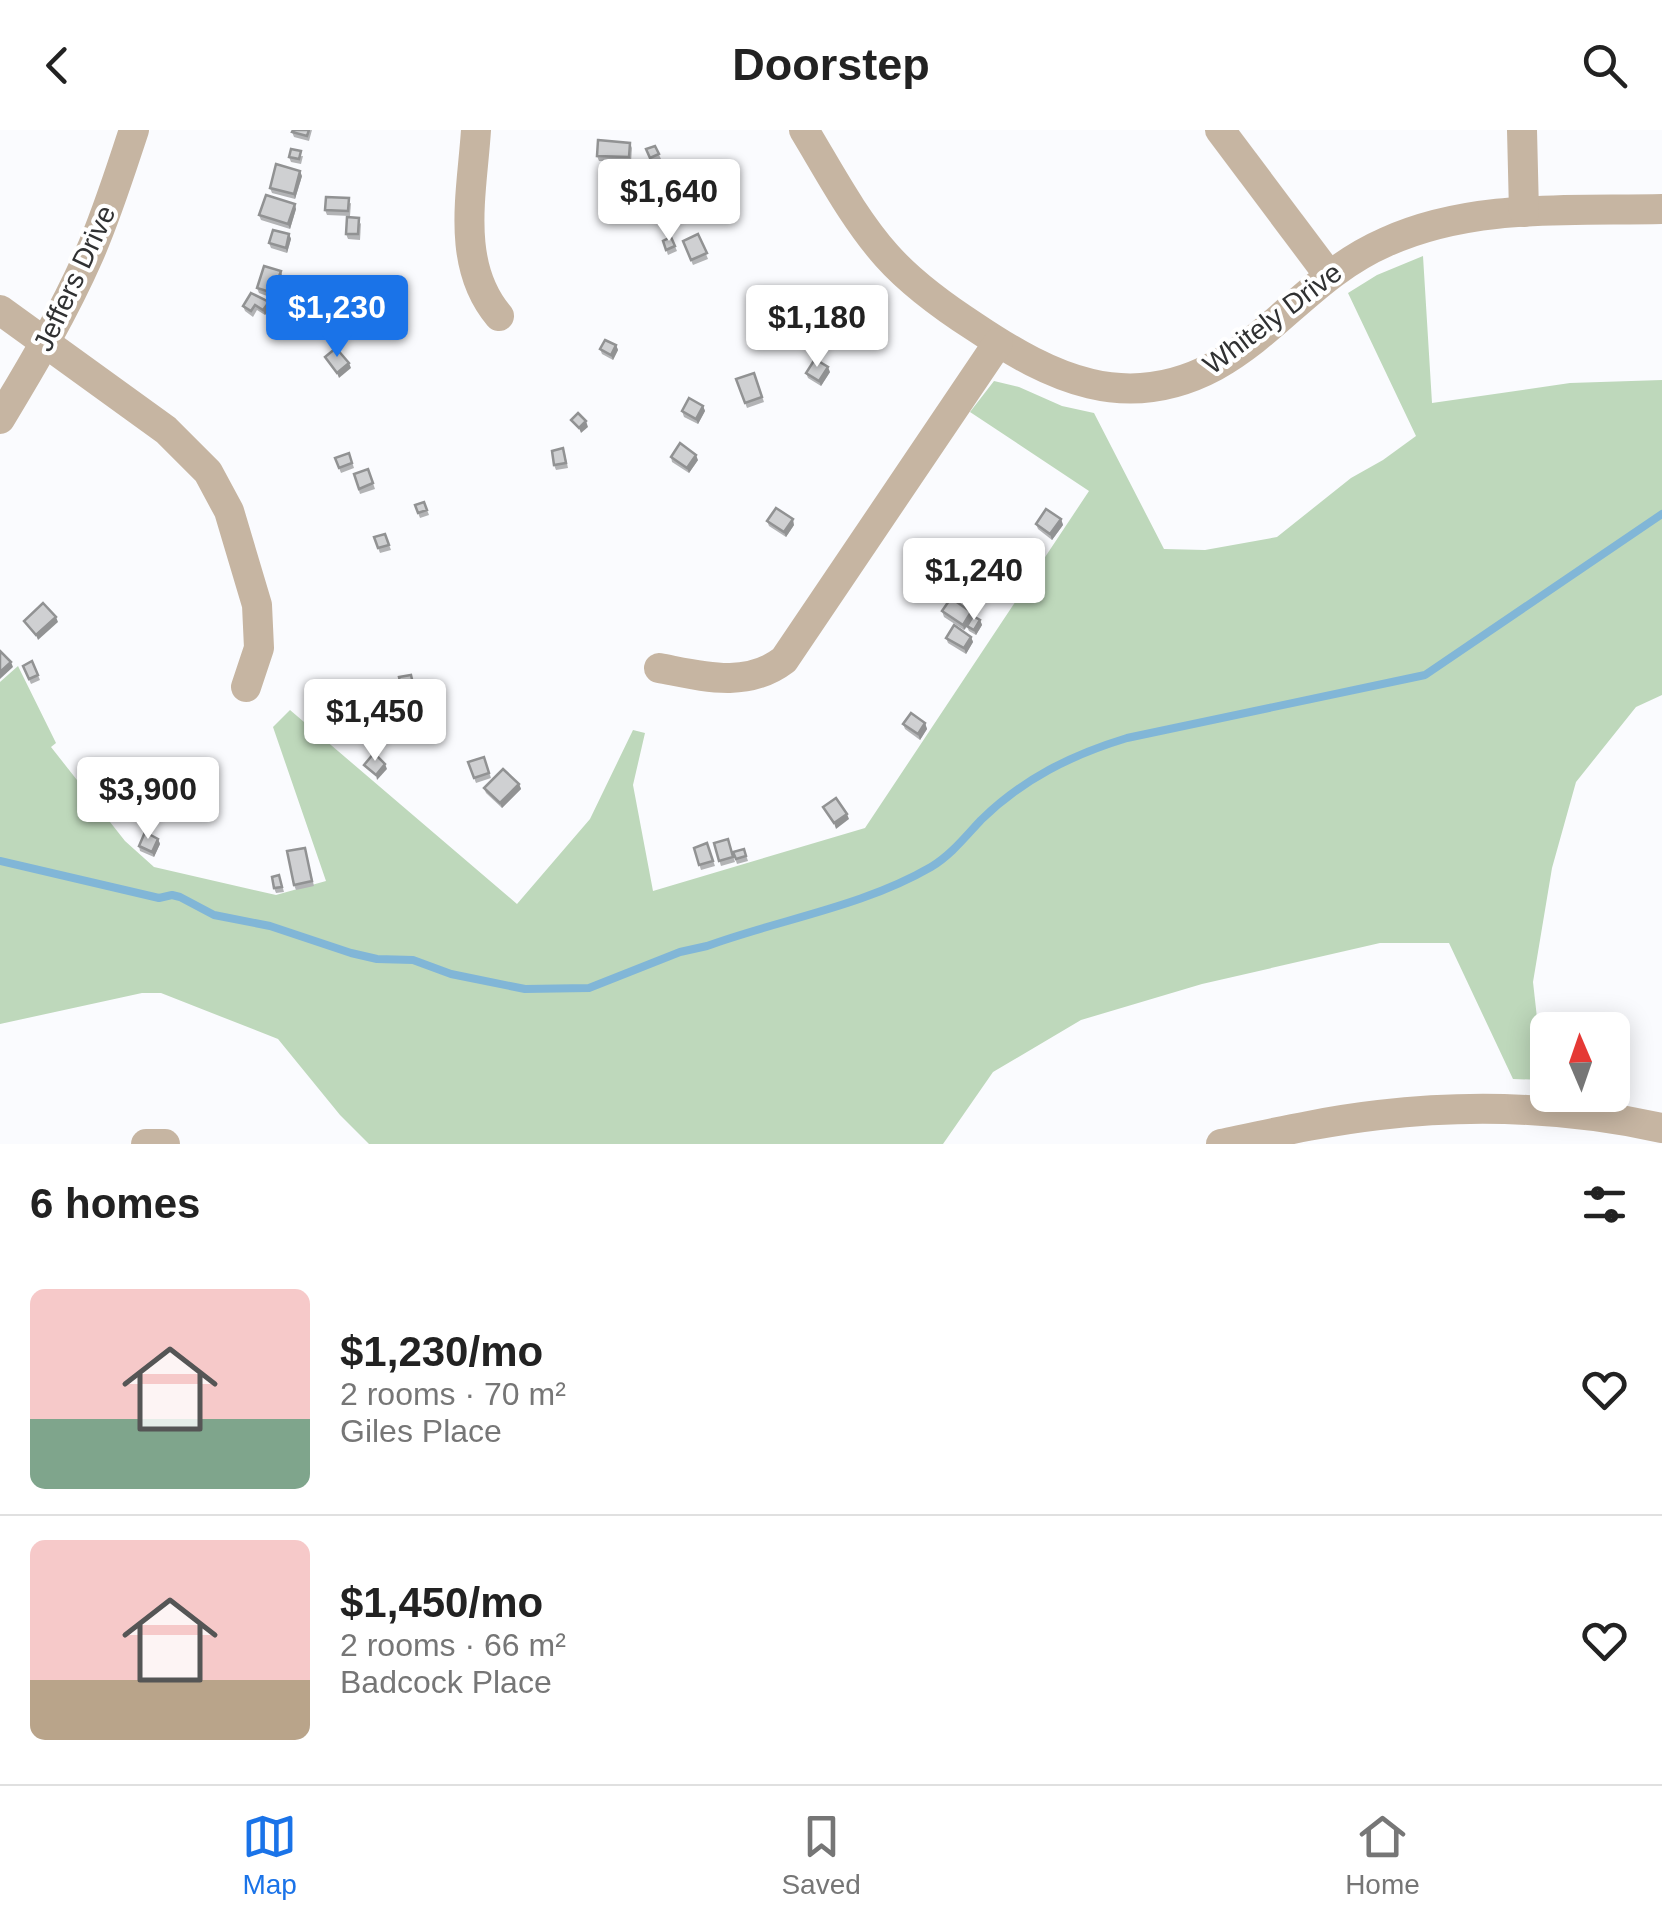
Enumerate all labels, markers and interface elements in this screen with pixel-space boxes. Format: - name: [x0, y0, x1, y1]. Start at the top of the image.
- icon: back: [30, 38, 85, 93]
- icon: search: [1577, 38, 1632, 93]
- text: Doorstep: [732, 39, 930, 90]
- pin: $1,640: [588, 159, 750, 244]
- text: $1,640: [620, 173, 718, 209]
- street label: Jeffers Drive: [27, 201, 122, 356]
- street label: Whitely Drive: [1197, 256, 1347, 380]
- pin: $1,230: [256, 275, 418, 360]
- pin: $1,180: [736, 285, 898, 370]
- text: $1,230: [288, 289, 386, 325]
- text: $1,180: [768, 299, 866, 335]
- pin: $1,240: [893, 538, 1055, 623]
- text: $1,240: [925, 552, 1023, 588]
- pin: $1,450: [294, 679, 456, 764]
- text: $1,450: [326, 693, 424, 729]
- pin: $3,900: [67, 757, 229, 842]
- text: $3,900: [99, 771, 197, 807]
- north arrow: [1530, 1012, 1630, 1112]
- map controls: [1530, 1012, 1630, 1112]
- icon: filters: [1577, 1177, 1632, 1232]
- text: 6 homes: [30, 1180, 200, 1227]
- text: $1,230/mo: [340, 1328, 543, 1375]
- icon: home: [110, 1329, 230, 1449]
- icon: heart: [1577, 1362, 1632, 1417]
- text: 2 rooms · 70 m²: [340, 1376, 566, 1412]
- text: Giles Place: [340, 1413, 502, 1449]
- text: $1,450/mo: [340, 1579, 543, 1626]
- icon: home: [110, 1580, 230, 1700]
- icon: heart: [1577, 1613, 1632, 1668]
- text: 2 rooms · 66 m²: [340, 1627, 566, 1663]
- text: Badcock Place: [340, 1664, 552, 1700]
- tab: Map: [242, 1809, 297, 1901]
- tab: Saved: [781, 1809, 861, 1901]
- tab: Home: [1345, 1809, 1420, 1901]

